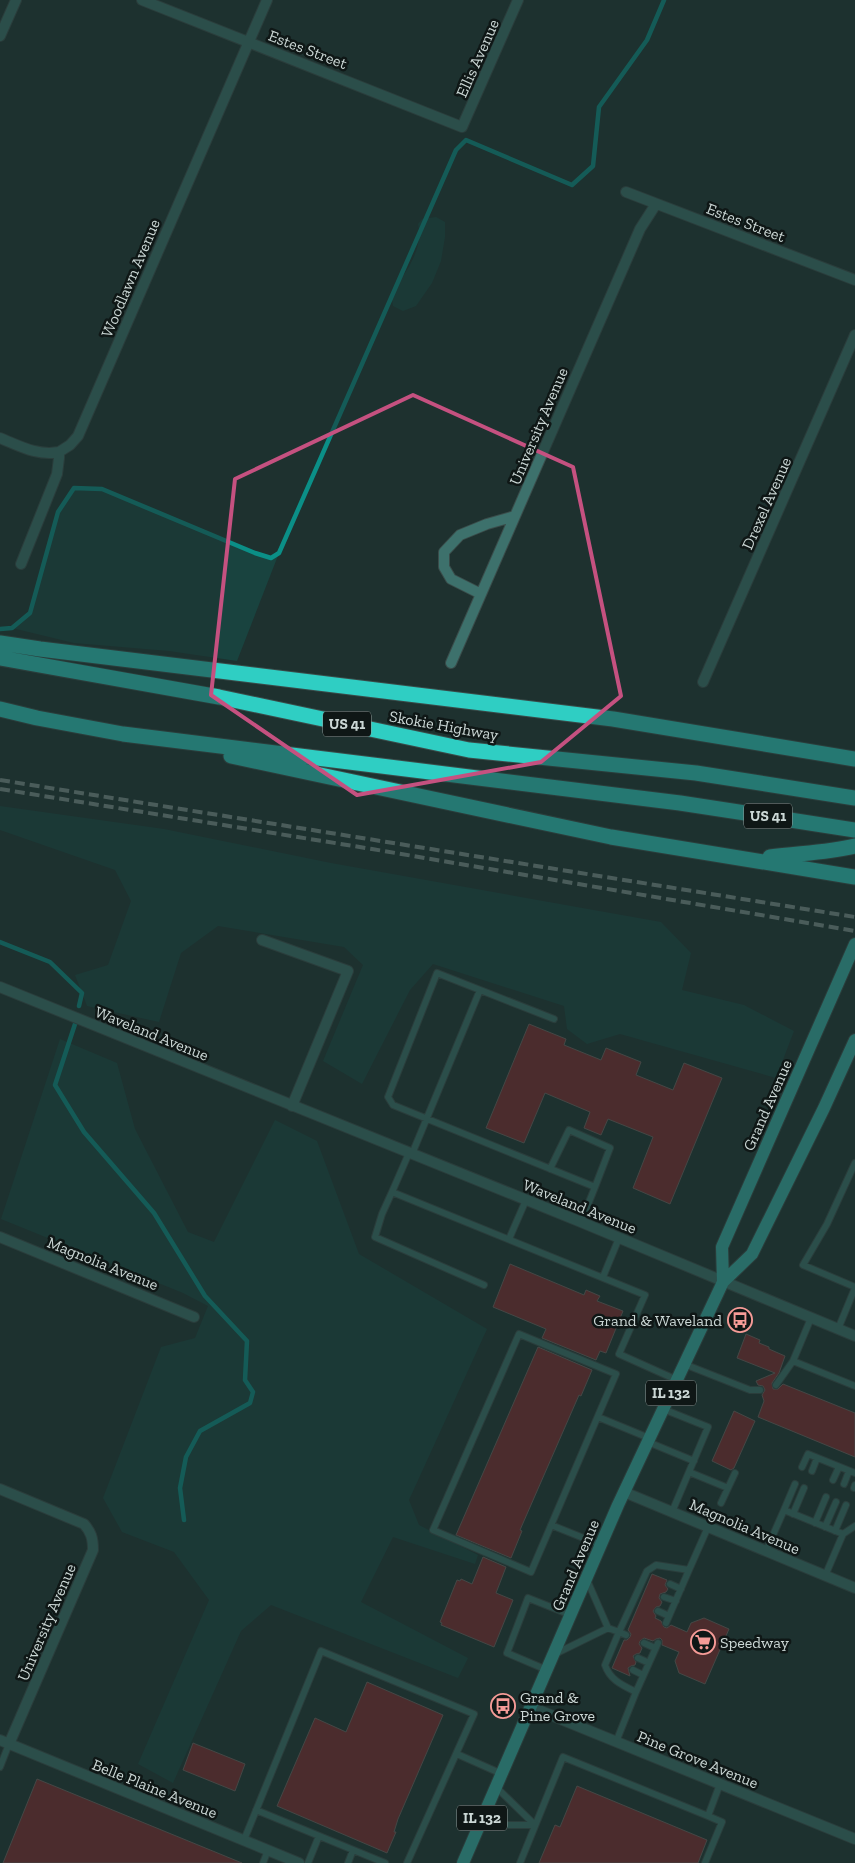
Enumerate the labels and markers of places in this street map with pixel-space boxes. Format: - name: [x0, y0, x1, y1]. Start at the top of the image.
- bus stop icon: Grand & Waveland: [727, 1307, 753, 1333]
- place label: Grand & Waveland: [593, 1311, 722, 1330]
- supermarket icon: Speedway: [690, 1629, 716, 1655]
- place label: Speedway: [720, 1633, 790, 1652]
- place label: Grand & Pine Grove: [520, 1688, 595, 1725]
- bus stop icon: Grand & Pine Grove: [490, 1693, 516, 1719]

